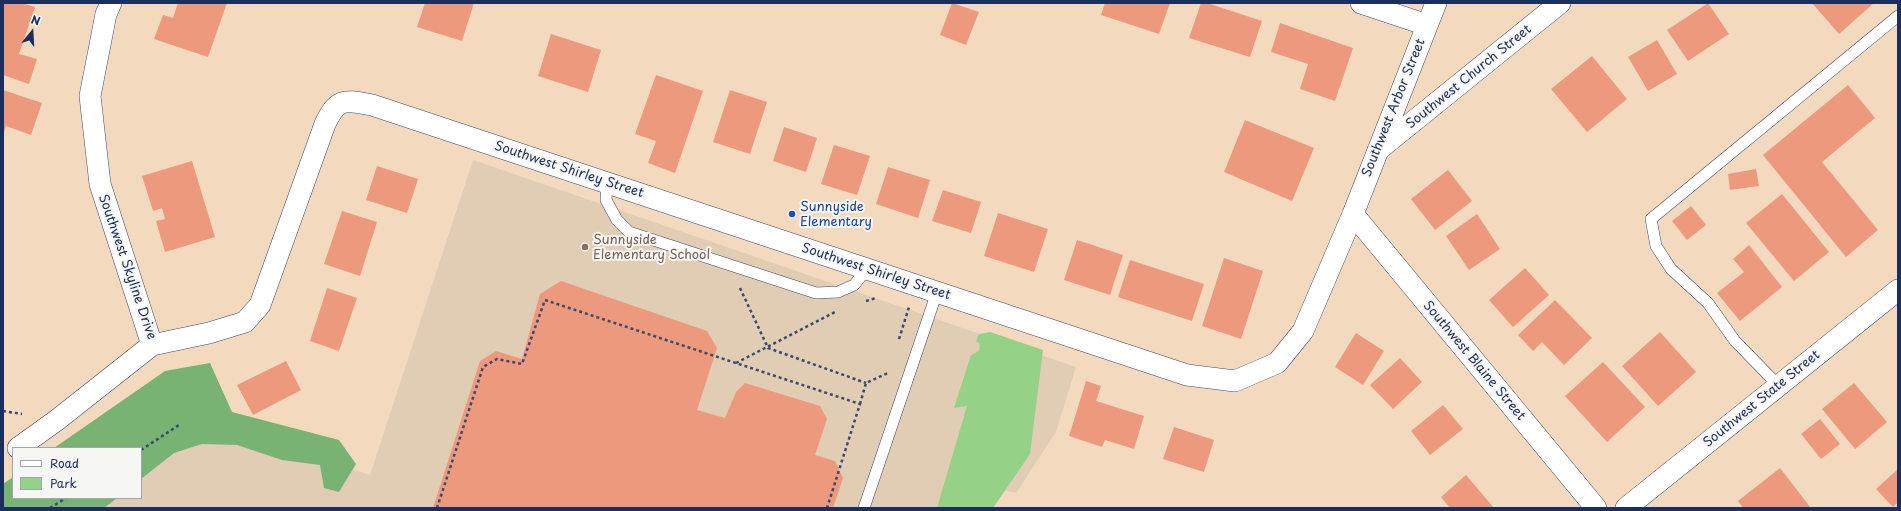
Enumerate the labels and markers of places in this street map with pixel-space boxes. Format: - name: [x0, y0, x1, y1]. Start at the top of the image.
- place label: Sunnyside Elementary: [800, 199, 872, 230]
- marker: Sunnyside Elementary: [787, 209, 797, 219]
- place label: Sunnyside Elementary School: [593, 232, 710, 263]
- marker: Sunnyside Elementary School: [580, 242, 590, 252]

